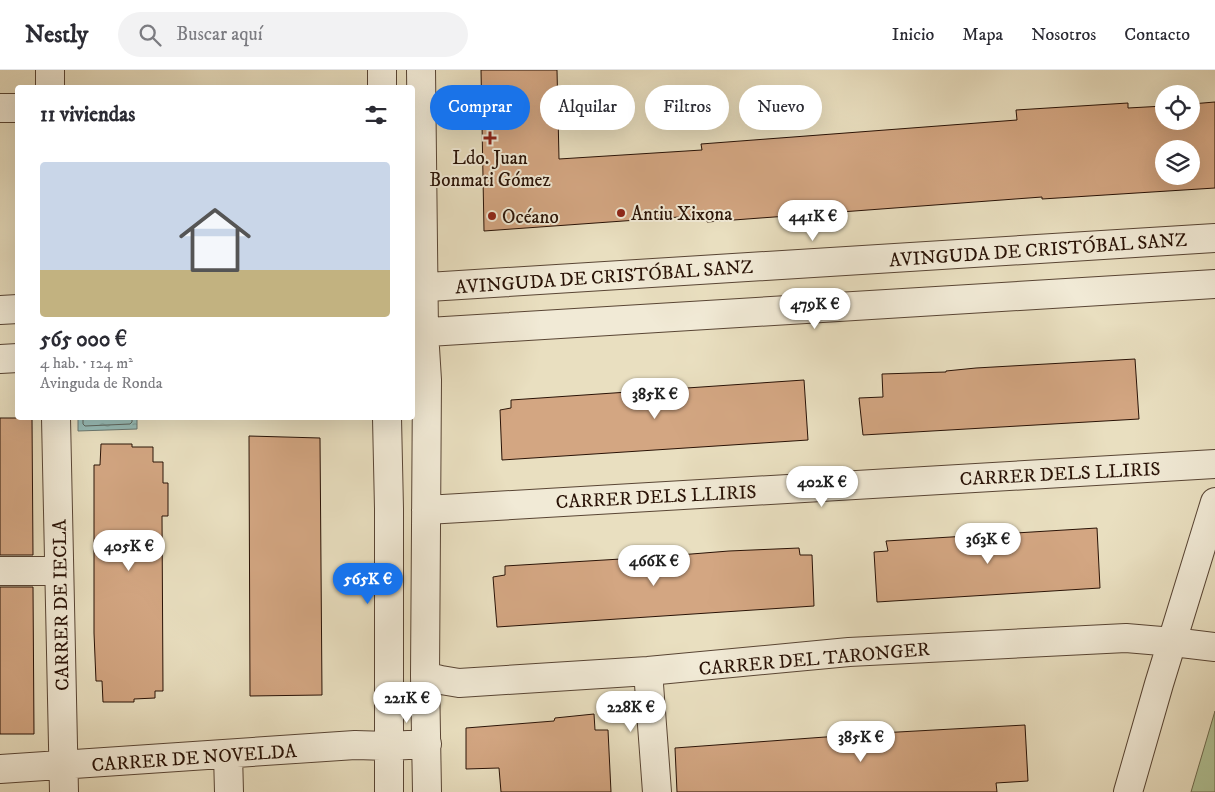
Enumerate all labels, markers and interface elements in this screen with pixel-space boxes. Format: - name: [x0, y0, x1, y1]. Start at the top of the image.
- search box: [118, 12, 468, 57]
- text: Nestly: [25, 20, 88, 50]
- icon: search: [136, 21, 164, 49]
- text: Buscar aquí: [176, 23, 263, 46]
- text: Inicio: [892, 24, 934, 46]
- text: Mapa: [962, 24, 1003, 46]
- text: Nosotros: [1031, 24, 1096, 46]
- text: Contacto: [1124, 24, 1190, 46]
- chip: Comprar: [430, 85, 530, 130]
- chip: Alquilar: [540, 85, 635, 130]
- chip: Filtros: [645, 85, 729, 130]
- chip: Nuevo: [739, 85, 822, 130]
- map controls: [1155, 85, 1200, 185]
- button: locate: [1155, 85, 1200, 130]
- icon: filters: [362, 101, 390, 129]
- text: 11 viviendas: [40, 102, 135, 128]
- marker: Ldo. Juan Bonmati Gómez: [484, 132, 496, 144]
- button: layers: [1155, 140, 1200, 185]
- place label: Ldo. Juan Bonmati Gómez: [429, 147, 551, 192]
- icon: home: [170, 195, 260, 285]
- pin: 441K €: [772, 200, 854, 242]
- place label: Antiu Xixona: [631, 203, 732, 226]
- place label: Océano: [502, 206, 559, 229]
- text: 441K €: [789, 206, 837, 226]
- marker: Antiu Xixona: [615, 207, 627, 219]
- marker: Océano: [486, 210, 498, 222]
- street label: AVINGUDA DE CRISTÓBAL SANZ: [888, 227, 1188, 272]
- street label: AVINGUDA DE CRISTÓBAL SANZ: [454, 254, 754, 299]
- pin: 479K €: [774, 288, 856, 330]
- text: 479K €: [790, 294, 840, 314]
- text: 565 000 €: [40, 327, 127, 353]
- text: 4 hab. · 124 m²: [40, 353, 133, 373]
- text: Avinguda de Ronda: [40, 373, 163, 393]
- pin: 385K €: [614, 378, 696, 420]
- text: 385K €: [632, 384, 678, 404]
- street label: CARRER DELS LLIRIS: [959, 458, 1161, 491]
- pin: 402K €: [781, 466, 863, 508]
- text: 402K €: [797, 472, 847, 492]
- street label: CARRER DELS LLIRIS: [555, 481, 757, 514]
- street label: CARRER DE IECLA: [48, 518, 74, 691]
- pin: 363K €: [947, 522, 1029, 565]
- text: 363K €: [966, 529, 1010, 549]
- pin: 405K €: [88, 530, 170, 572]
- text: 405K €: [104, 536, 154, 556]
- pin: 466K €: [613, 544, 695, 587]
- text: 466K €: [629, 551, 679, 571]
- pin: 565K €: [327, 562, 409, 605]
- text: 565K €: [344, 569, 392, 589]
- street label: CARRER DEL TARONGER: [698, 638, 931, 681]
- pin: 221K €: [366, 682, 448, 724]
- text: 221K €: [384, 688, 430, 708]
- pin: 228K €: [590, 690, 672, 733]
- text: 228K €: [607, 697, 655, 717]
- pin: 385K €: [820, 720, 902, 763]
- text: 385K €: [838, 727, 884, 747]
- street label: CARRER DE NOVELDA: [91, 740, 298, 777]

